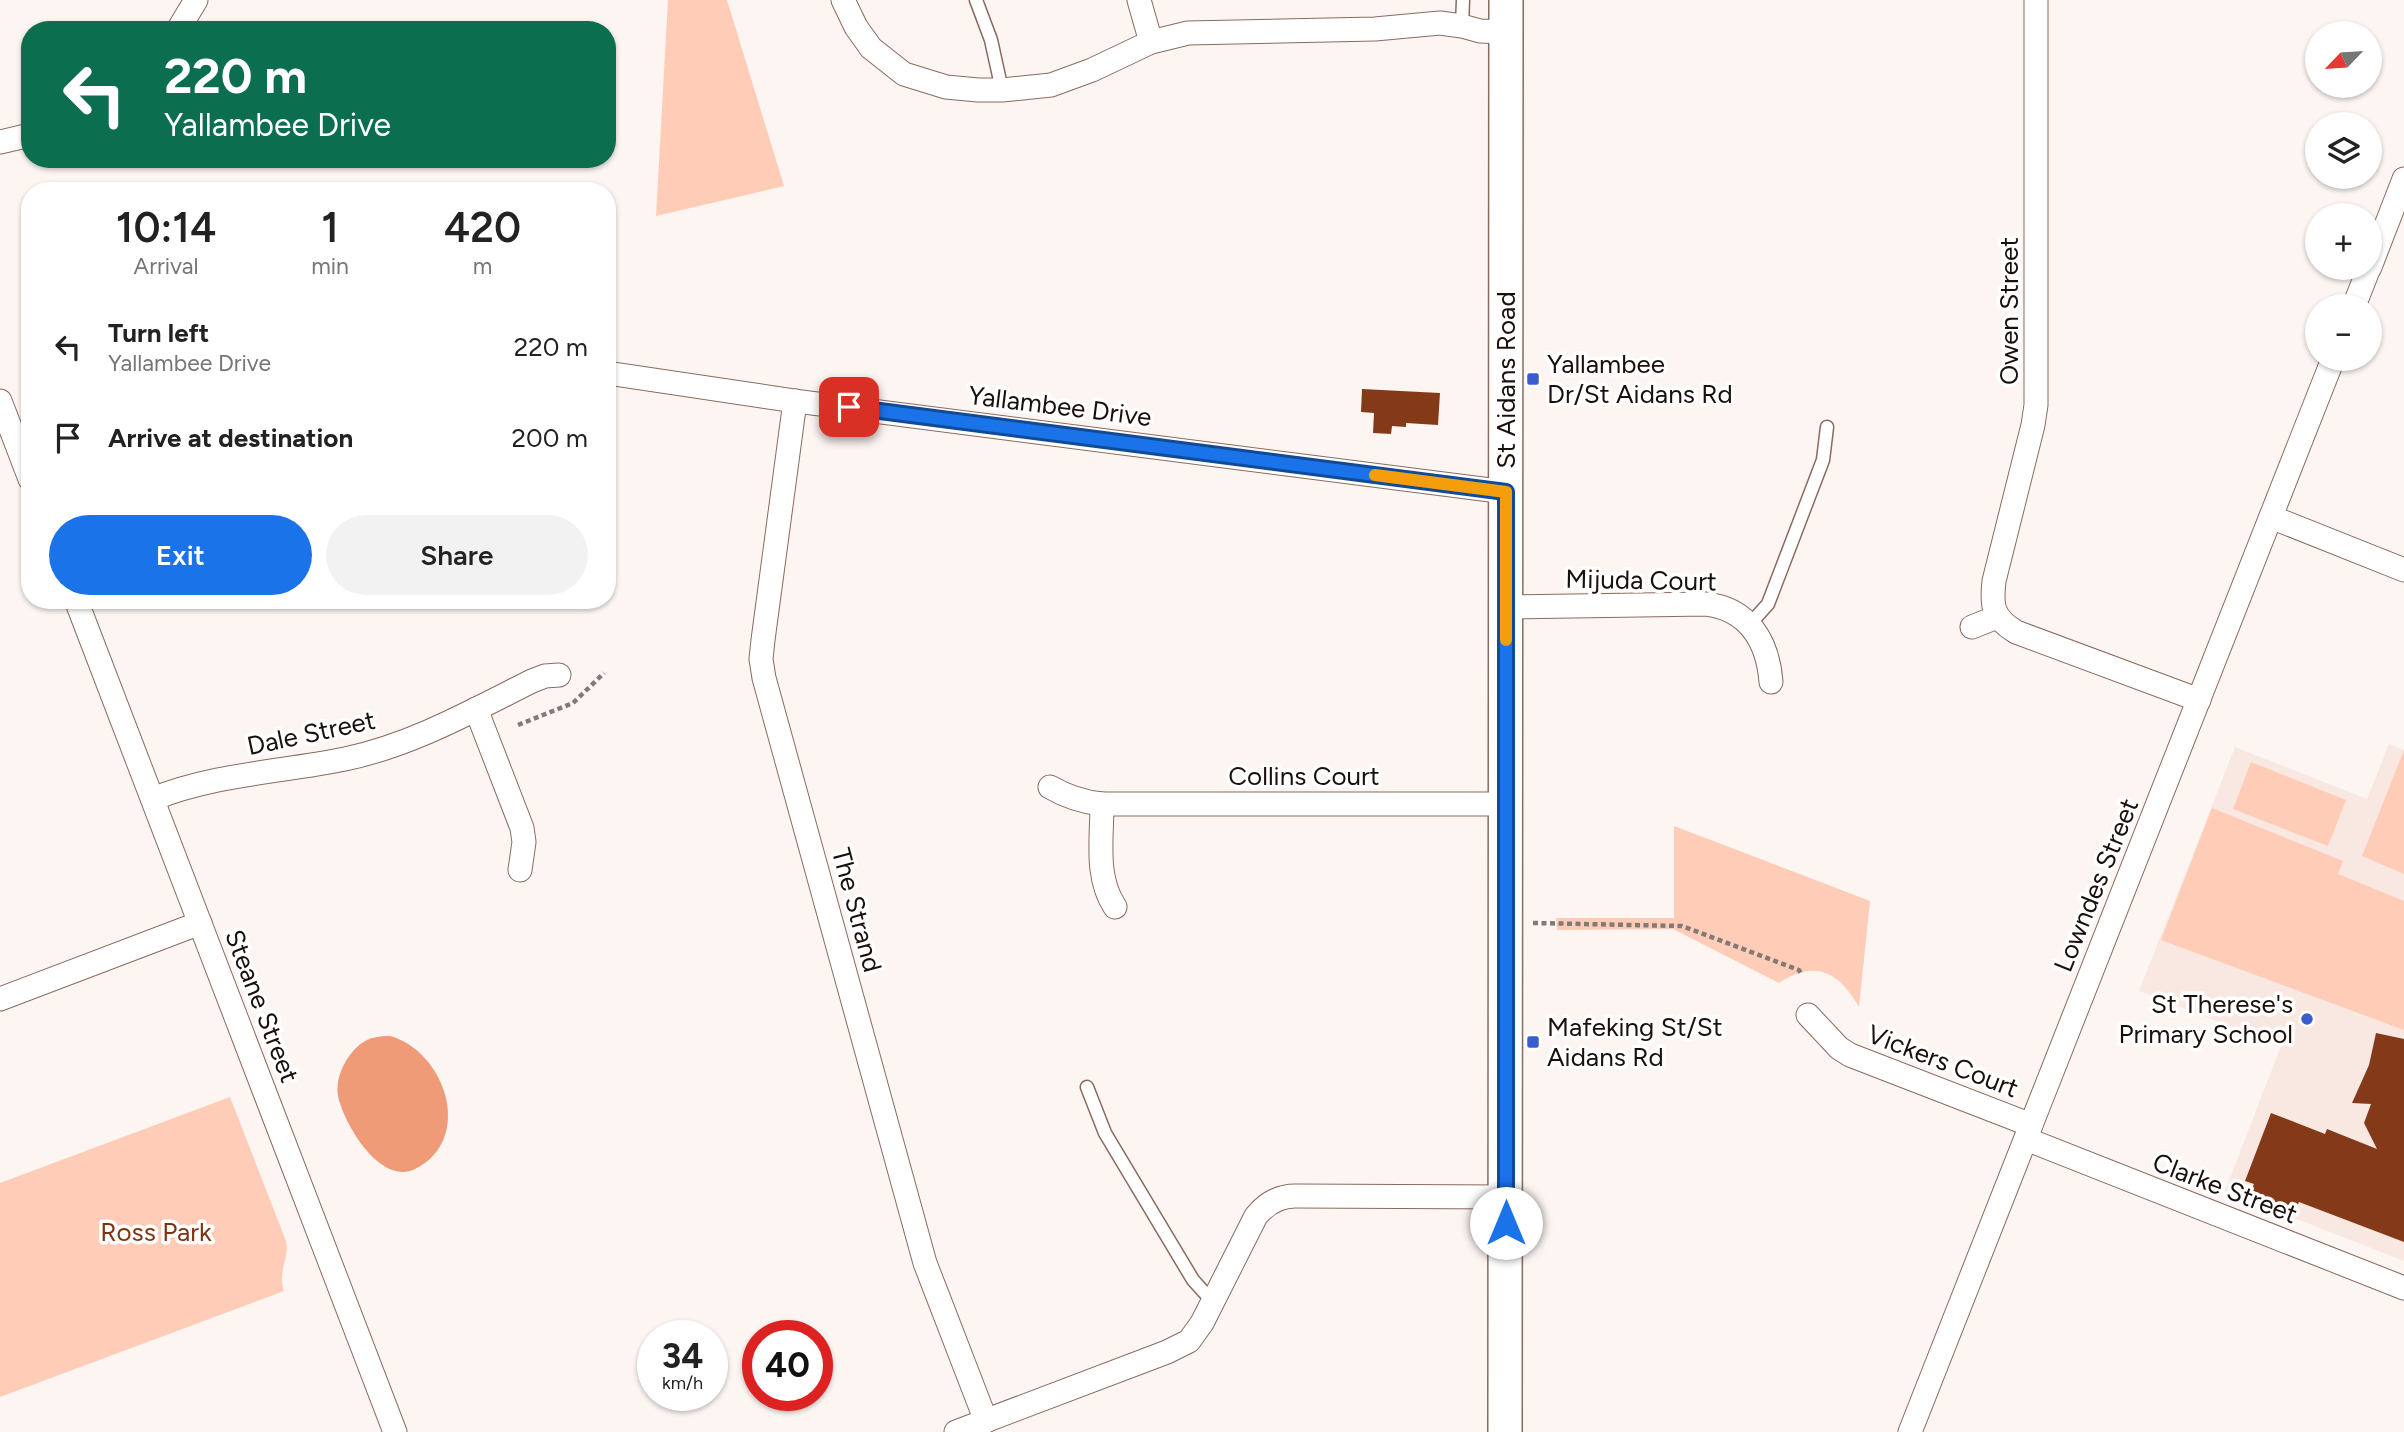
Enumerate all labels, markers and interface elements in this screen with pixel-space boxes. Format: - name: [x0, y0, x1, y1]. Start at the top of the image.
- north arrow: [2305, 21, 2382, 98]
- map controls: [2305, 21, 2382, 371]
- text: 220 m: [164, 46, 307, 105]
- icon: left: [49, 49, 140, 140]
- text: Yallambee Drive: [164, 106, 391, 144]
- button: layers: [2305, 112, 2382, 189]
- text: 10:14: [116, 202, 216, 253]
- text: 1: [321, 202, 339, 253]
- text: 420: [444, 202, 521, 253]
- button: +: [2305, 203, 2382, 280]
- street label: Owen Street: [1993, 237, 2025, 385]
- text: Arrival: [134, 252, 199, 280]
- text: min: [311, 252, 349, 280]
- text: m: [473, 252, 492, 280]
- street label: St Aidans Road: [1490, 291, 1522, 469]
- button: −: [2305, 294, 2382, 371]
- text: Turn left: [108, 317, 209, 349]
- icon: left: [49, 328, 87, 366]
- text: 220 m: [514, 331, 588, 363]
- place label: Yallambee Dr/St Aidans Rd: [1547, 348, 1733, 410]
- text: Yallambee Drive: [108, 349, 271, 377]
- marker: Yallambee Dr/St Aidans Rd: [1525, 371, 1541, 387]
- pin: [819, 377, 879, 437]
- street label: Yallambee Drive: [967, 379, 1153, 433]
- icon: arrive: [830, 388, 868, 426]
- icon: arrive: [49, 419, 87, 457]
- text: Arrive at destination: [108, 422, 353, 454]
- text: 200 m: [512, 422, 588, 454]
- button: Exit: [49, 515, 312, 595]
- button: Share: [326, 515, 588, 595]
- street label: Mijuda Court: [1565, 563, 1717, 597]
- street label: Dale Street: [244, 704, 378, 762]
- street label: Collins Court: [1228, 760, 1380, 792]
- street label: Lowndes Street: [2047, 794, 2145, 976]
- street label: The Strand: [825, 844, 889, 976]
- street label: Steane Street: [218, 925, 306, 1087]
- place label: St Therese's Primary School: [2119, 988, 2293, 1050]
- place label: Mafeking St/St Aidans Rd: [1547, 1011, 1723, 1073]
- marker: St Therese's Primary School: [2299, 1011, 2315, 1027]
- street label: Vickers Court: [1863, 1018, 2023, 1104]
- marker: Mafeking St/St Aidans Rd: [1525, 1034, 1541, 1050]
- street label: Clarke Street: [2148, 1146, 2302, 1230]
- position arrow: [1469, 1186, 1543, 1260]
- park label: Ross Park: [100, 1216, 212, 1248]
- speed limit sign: 40: [742, 1320, 833, 1411]
- text: 34: [662, 1335, 703, 1377]
- text: km/h: [662, 1372, 703, 1394]

